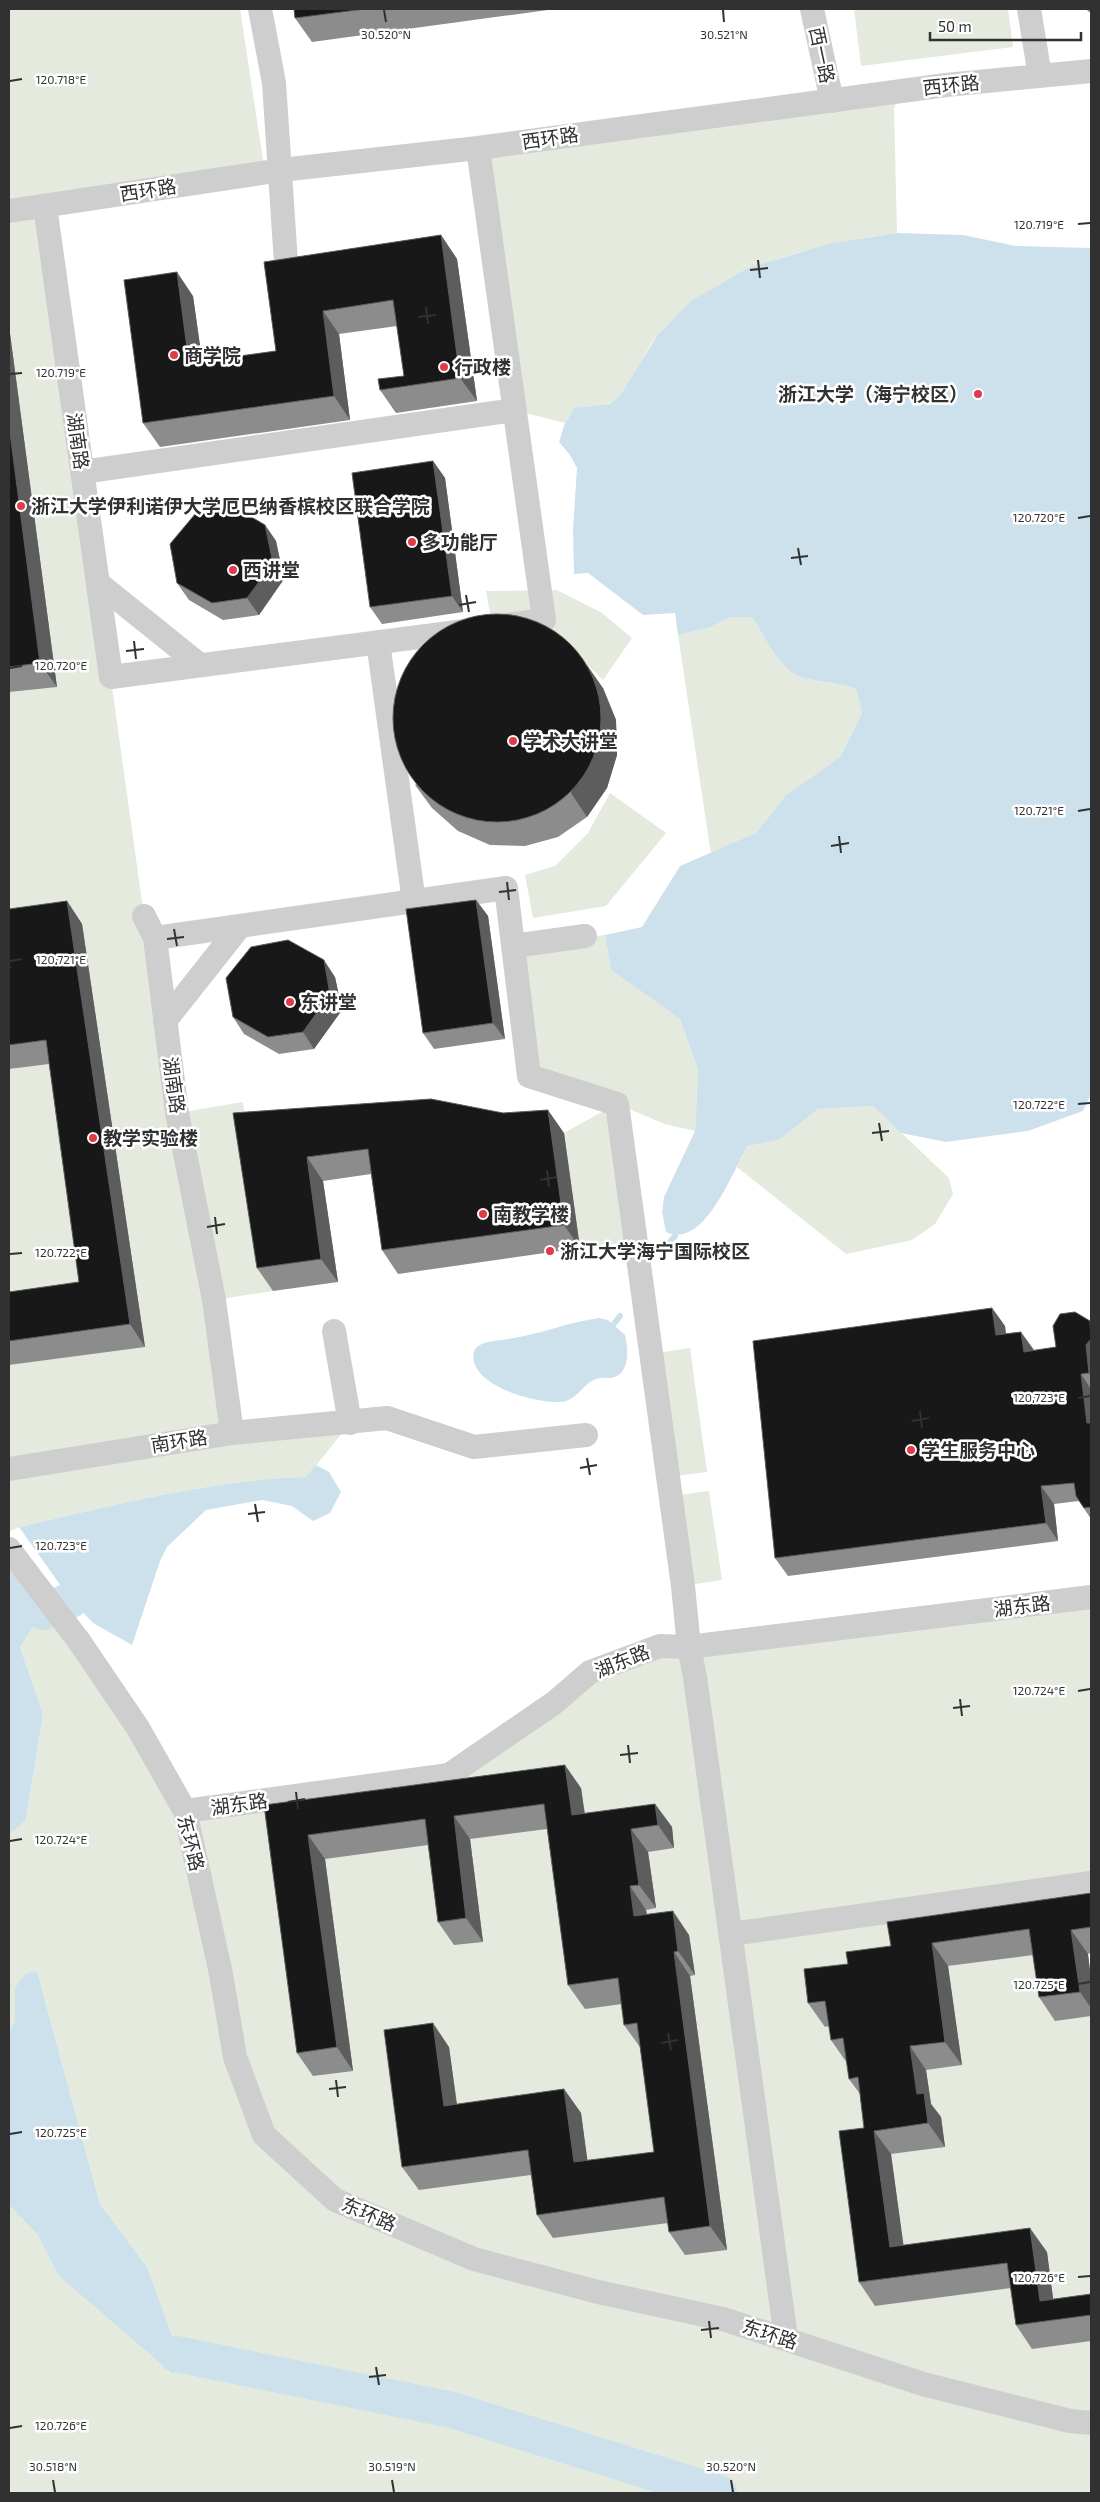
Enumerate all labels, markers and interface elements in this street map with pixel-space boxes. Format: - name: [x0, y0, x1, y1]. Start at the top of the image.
- scale bar: [930, 10, 1081, 42]
- text: 50 m: [938, 17, 972, 35]
- street label: 西一路: [805, 25, 840, 85]
- text: 30.520°N: [361, 27, 411, 41]
- text: 30.521°N: [700, 27, 748, 41]
- street label: 西环路: [921, 70, 981, 99]
- text: 120.718°E: [36, 72, 86, 86]
- street label: 西环路: [520, 122, 580, 153]
- street label: 西环路: [118, 174, 178, 205]
- text: 120.719°E: [1014, 217, 1064, 231]
- place label: 商学院: [184, 343, 241, 366]
- marker: 商学院: [168, 349, 180, 361]
- place label: 行政楼: [454, 355, 511, 378]
- marker: 行政楼: [438, 361, 450, 373]
- text: 120.719°E: [36, 365, 86, 379]
- place label: 浙江大学（海宁校区）: [778, 382, 968, 405]
- marker: 浙江大学（海宁校区）: [972, 388, 984, 400]
- street label: 湖南路: [63, 411, 94, 471]
- place label: 浙江大学伊利诺伊大学厄巴纳香槟校区联合学院: [31, 494, 430, 517]
- marker: 浙江大学伊利诺伊大学厄巴纳香槟校区联合学院: [15, 500, 27, 512]
- text: 120.720°E: [1013, 510, 1065, 524]
- place label: 多功能厅: [422, 530, 498, 553]
- marker: 多功能厅: [406, 536, 418, 548]
- place label: 西讲堂: [243, 558, 300, 581]
- marker: 西讲堂: [227, 564, 239, 576]
- text: 120.720°E: [35, 658, 87, 672]
- place label: 学术大讲堂: [523, 729, 618, 752]
- marker: 学术大讲堂: [507, 735, 519, 747]
- text: 120.721°E: [1014, 803, 1064, 817]
- text: 120.721°E: [36, 952, 86, 966]
- place label: 东讲堂: [300, 990, 357, 1013]
- marker: 东讲堂: [284, 996, 296, 1008]
- street label: 湖南路: [159, 1055, 190, 1115]
- text: 120.722°E: [1013, 1097, 1065, 1111]
- place label: 教学实验楼: [103, 1126, 198, 1149]
- marker: 教学实验楼: [87, 1132, 99, 1144]
- place label: 南教学楼: [493, 1202, 569, 1225]
- marker: 南教学楼: [477, 1208, 489, 1220]
- place label: 浙江大学海宁国际校区: [560, 1239, 750, 1262]
- text: 120.722°E: [35, 1245, 87, 1259]
- marker: 浙江大学海宁国际校区: [544, 1245, 556, 1257]
- text: 120.723°E: [1013, 1390, 1065, 1404]
- street label: 南环路: [149, 1425, 209, 1456]
- place label: 学生服务中心: [921, 1438, 1035, 1461]
- marker: 学生服务中心: [905, 1444, 917, 1456]
- text: 120.723°E: [35, 1538, 87, 1552]
- street label: 湖东路: [992, 1591, 1052, 1620]
- street label: 湖东路: [591, 1639, 653, 1682]
- text: 120.724°E: [1013, 1683, 1065, 1697]
- street label: 湖东路: [209, 1788, 269, 1819]
- street label: 东环路: [173, 1812, 210, 1873]
- text: 120.724°E: [35, 1832, 87, 1846]
- text: 120.725°E: [1013, 1977, 1065, 1991]
- text: 120.725°E: [35, 2125, 87, 2139]
- street label: 东环路: [338, 2192, 400, 2235]
- text: 120.726°E: [1013, 2270, 1065, 2284]
- street label: 东环路: [739, 2314, 801, 2353]
- text: 120.726°E: [35, 2418, 87, 2432]
- text: 30.518°N: [29, 2459, 77, 2473]
- text: 30.519°N: [368, 2459, 416, 2473]
- text: 30.520°N: [706, 2459, 756, 2473]

